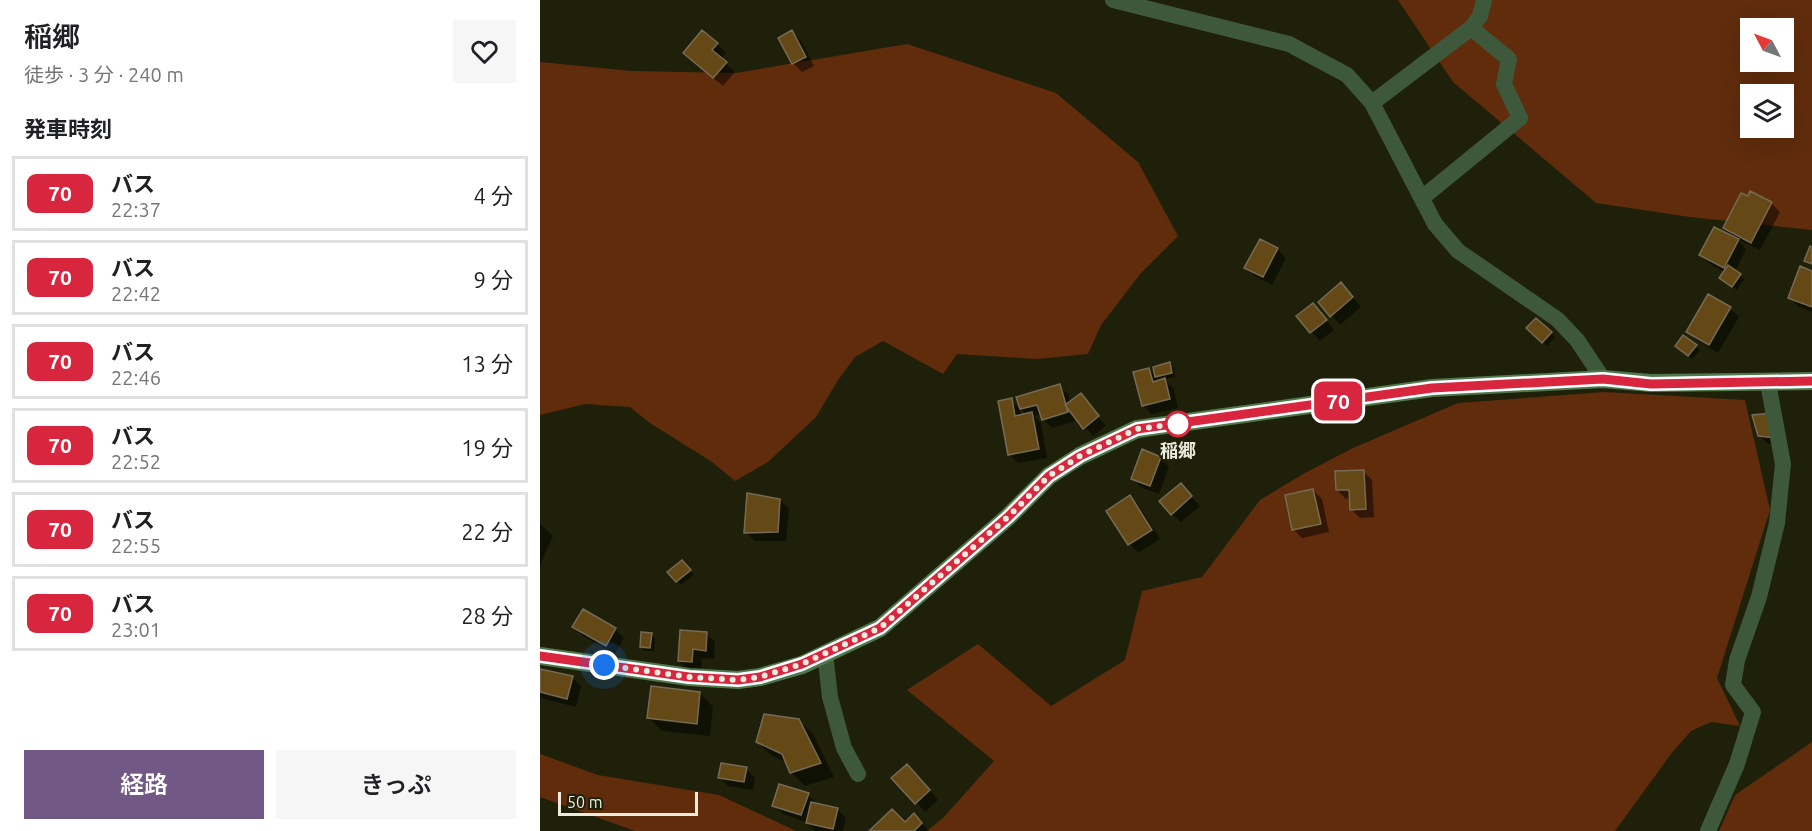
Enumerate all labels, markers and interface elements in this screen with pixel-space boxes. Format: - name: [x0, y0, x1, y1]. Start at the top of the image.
- north arrow: [1740, 18, 1794, 72]
- map controls: [1740, 18, 1794, 138]
- button: heart: [453, 20, 516, 83]
- text: 稲郷: [24, 21, 80, 52]
- text: 徒歩 · 3 分 · 240 m: [24, 63, 184, 86]
- button: layers: [1740, 84, 1794, 138]
- text: 発車時刻: [24, 116, 112, 141]
- text: バス: [111, 171, 155, 196]
- text: 70: [48, 181, 72, 205]
- text: 4 分: [474, 183, 513, 208]
- text: 22:37: [111, 198, 161, 221]
- text: バス: [111, 255, 155, 280]
- text: 70: [48, 265, 72, 289]
- text: 9 分: [474, 267, 513, 292]
- text: 22:42: [111, 282, 161, 305]
- text: バス: [111, 339, 155, 364]
- text: 70: [48, 349, 72, 373]
- text: 13 分: [461, 351, 513, 376]
- text: 22:46: [111, 366, 161, 389]
- line badge: 70: [1311, 382, 1365, 420]
- text: 70: [1326, 389, 1350, 413]
- marker: 稲郷: [1165, 411, 1191, 437]
- text: バス: [111, 423, 155, 448]
- text: 70: [48, 433, 72, 457]
- text: 19 分: [461, 435, 513, 460]
- place label: 稲郷: [1160, 440, 1196, 460]
- text: 22:52: [111, 450, 161, 473]
- text: バス: [111, 507, 155, 532]
- text: 70: [48, 517, 72, 541]
- text: 22 分: [461, 519, 513, 544]
- text: 22:55: [111, 534, 161, 557]
- text: バス: [111, 591, 155, 616]
- text: 70: [48, 601, 72, 625]
- text: 28 分: [461, 603, 513, 628]
- text: 23:01: [111, 618, 161, 641]
- your location: [589, 650, 619, 680]
- button: 経路: [24, 750, 264, 819]
- button: きっぷ: [276, 750, 516, 819]
- scale bar: [558, 789, 698, 816]
- text: 50 m: [567, 793, 603, 811]

